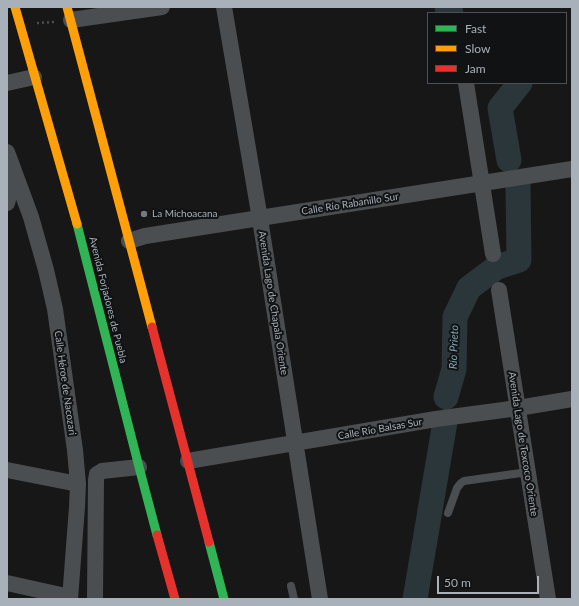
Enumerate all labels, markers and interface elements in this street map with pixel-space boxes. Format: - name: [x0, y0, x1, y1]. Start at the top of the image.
- legend: [427, 12, 567, 84]
- text: Fast: [465, 21, 486, 36]
- text: Slow: [465, 41, 490, 56]
- text: Jam: [465, 61, 486, 76]
- street label: Calle Río Rabanillo Sur: [301, 190, 399, 218]
- place label: La Michoacana: [152, 208, 218, 220]
- marker: La Michoacana: [139, 209, 149, 219]
- street label: Avenida Lago de Chapala Oriente: [256, 230, 290, 376]
- street label: Avenida Forjadores de Puebla: [86, 236, 130, 364]
- water label: Río Prieto: [447, 325, 461, 369]
- street label: Calle Héroe de Nacozari: [52, 330, 78, 436]
- street label: Avenida Lago de Texcoco Oriente: [506, 371, 540, 517]
- street label: Calle Río Balsas Sur: [337, 416, 423, 442]
- scale bar: [439, 568, 541, 594]
- text: 50 m: [444, 575, 471, 590]

